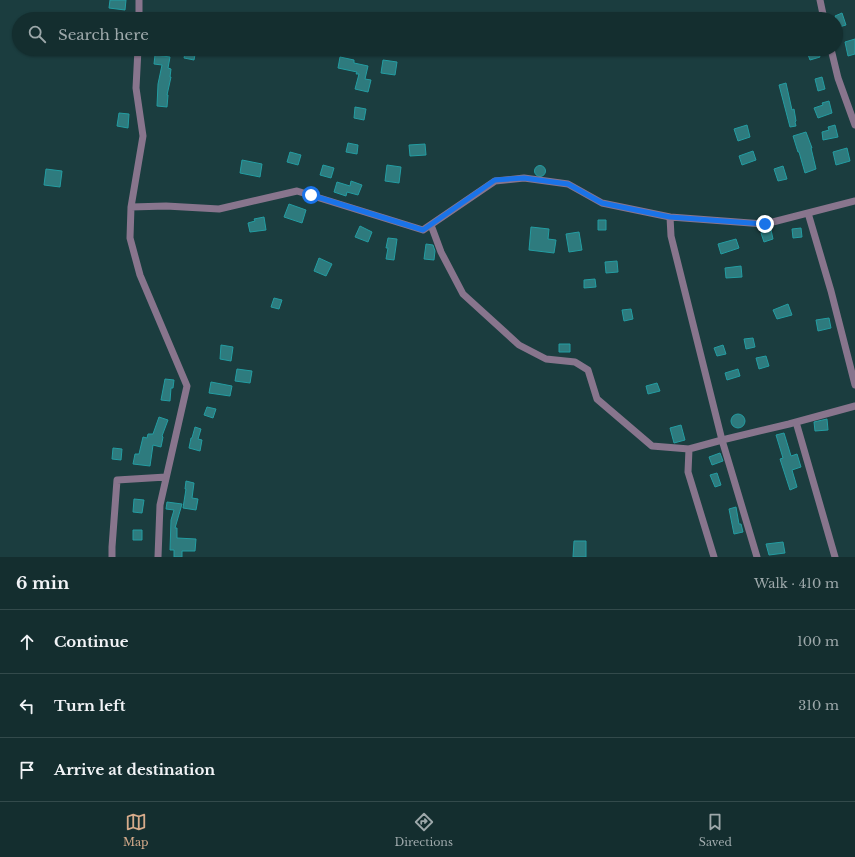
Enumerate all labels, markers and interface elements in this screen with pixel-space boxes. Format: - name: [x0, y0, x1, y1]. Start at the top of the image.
- search box: [12, 12, 843, 56]
- icon: search: [26, 23, 48, 45]
- text: Search here: [58, 25, 149, 44]
- route start: [302, 186, 320, 204]
- route end: [756, 215, 774, 233]
- text: 6 min: [16, 573, 69, 594]
- text: Walk · 410 m: [754, 575, 839, 592]
- icon: ahead: [16, 631, 38, 653]
- text: Continue: [54, 632, 129, 651]
- text: 100 m: [797, 633, 839, 650]
- icon: left: [16, 695, 38, 717]
- text: Turn left: [54, 696, 125, 715]
- text: 310 m: [798, 697, 839, 714]
- icon: arrive: [16, 759, 38, 781]
- text: Arrive at destination: [54, 760, 215, 779]
- tab: Map: [123, 811, 149, 849]
- tab: Directions: [394, 811, 453, 849]
- tab: Saved: [699, 811, 732, 849]

